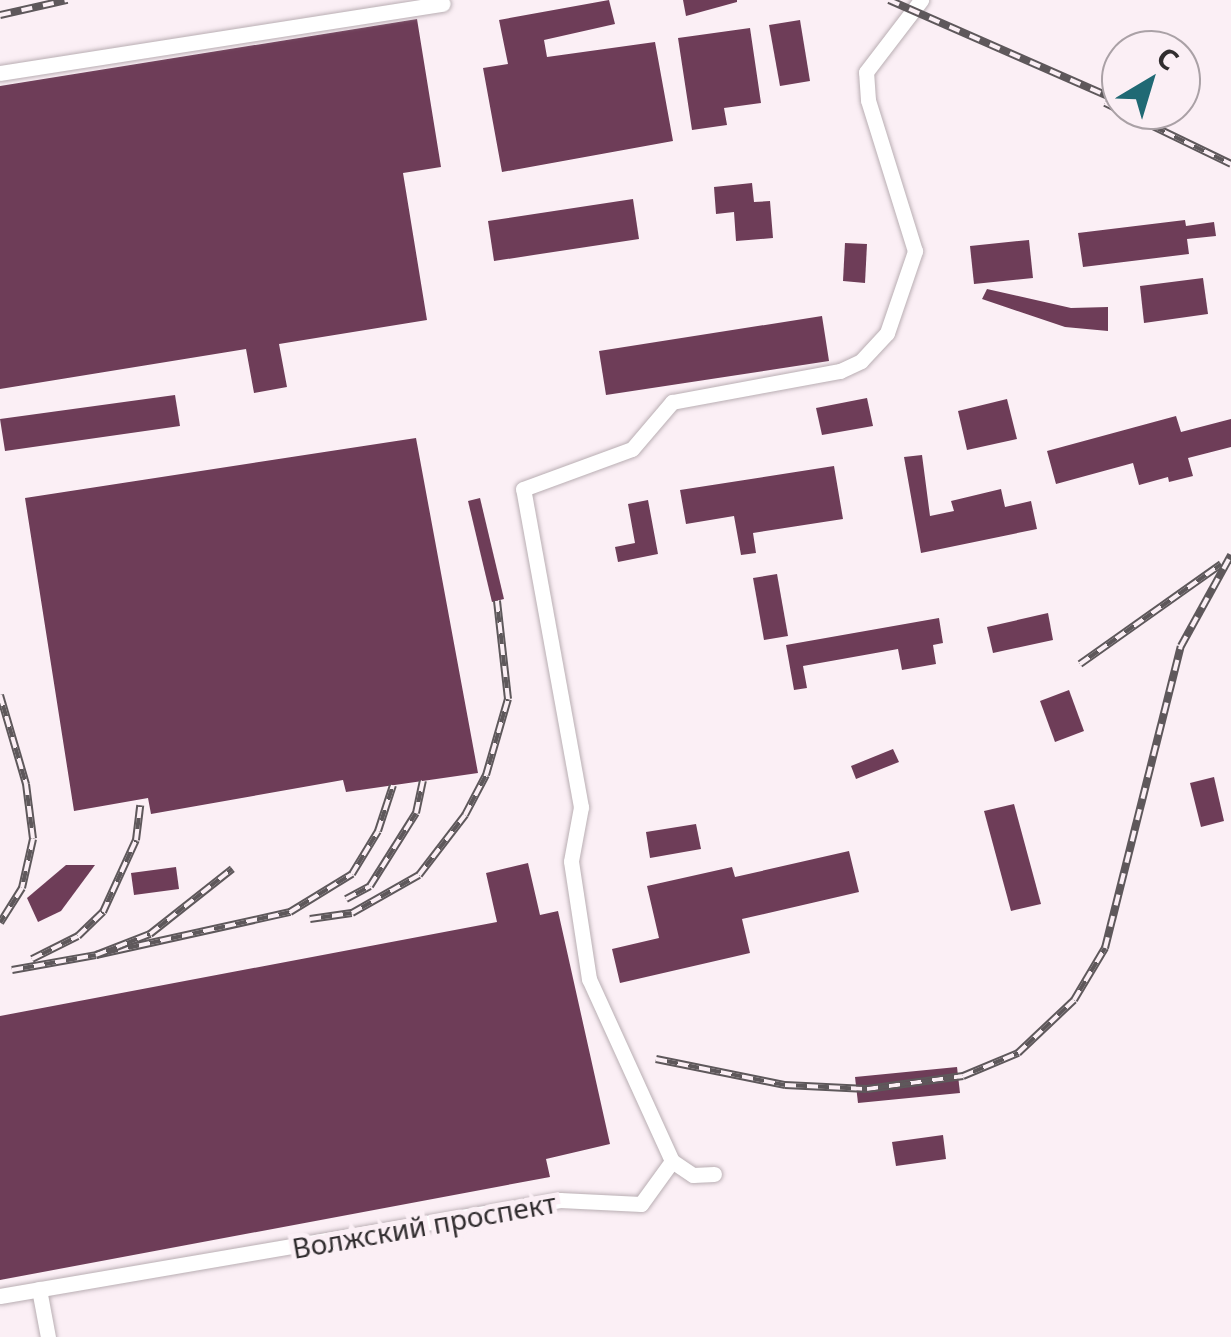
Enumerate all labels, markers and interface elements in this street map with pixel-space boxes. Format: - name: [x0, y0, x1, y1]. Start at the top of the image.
- north arrow: [1101, 30, 1201, 130]
- text: С: [1149, 37, 1187, 78]
- street label: Волжский проспект: [289, 1185, 559, 1265]

